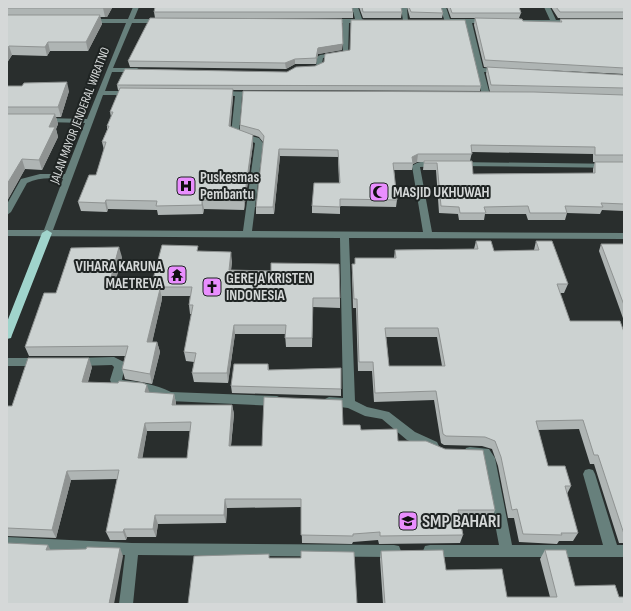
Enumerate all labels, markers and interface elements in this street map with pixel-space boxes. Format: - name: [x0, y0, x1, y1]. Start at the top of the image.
- street label: JALAN MAYOR JENDERAL WIRATNO: [46, 45, 113, 187]
- place label: Puskesmas Pembantu: [200, 168, 259, 204]
- hospital icon: Puskesmas Pembantu: [175, 175, 197, 197]
- mosque icon: MASJID UKHUWAH: [368, 181, 390, 203]
- place label: MASJID UKHUWAH: [393, 183, 489, 202]
- place label: VIHARA KARUNA MAETREVA: [76, 257, 164, 293]
- temple icon: VIHARA KARUNA MAETREVA: [166, 264, 188, 286]
- place label: GEREJA KRISTEN INDONESIA: [226, 269, 313, 305]
- church icon: GEREJA KRISTEN INDONESIA: [201, 276, 223, 298]
- school or university icon: SMP BAHARI: [397, 510, 419, 532]
- place label: SMP BAHARI: [422, 511, 501, 532]

